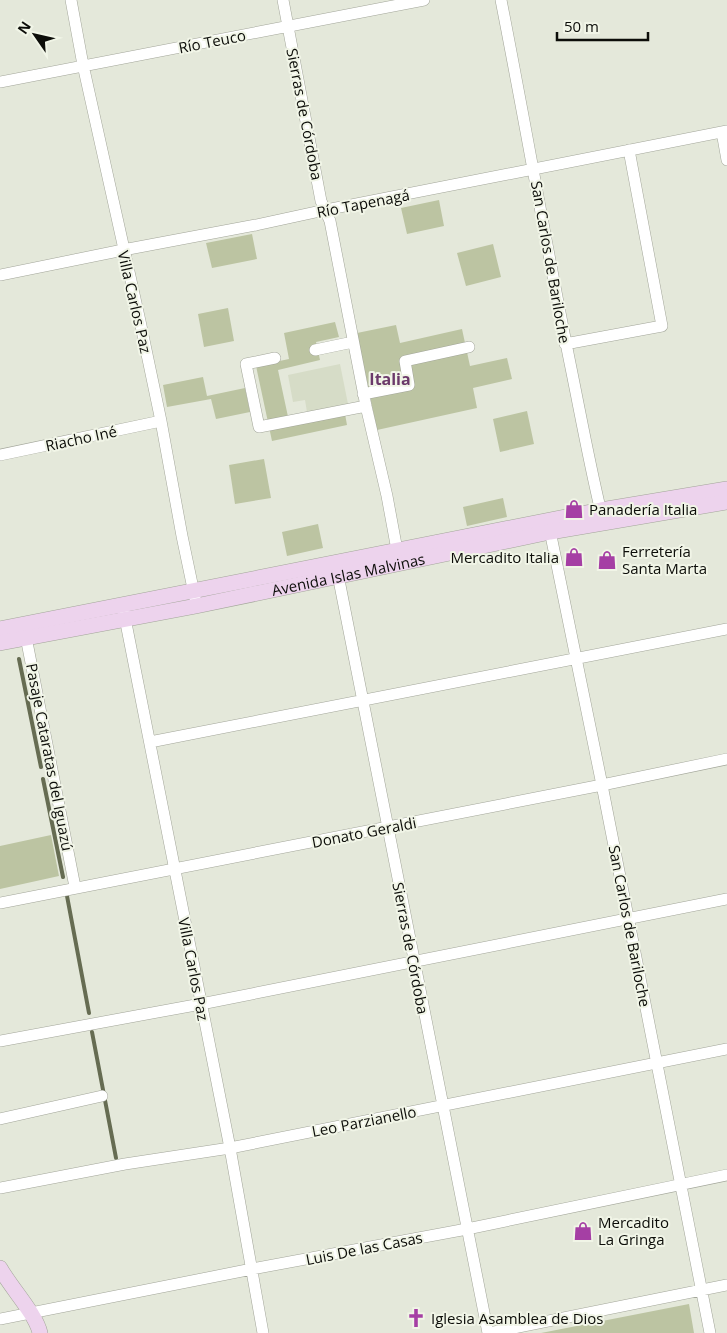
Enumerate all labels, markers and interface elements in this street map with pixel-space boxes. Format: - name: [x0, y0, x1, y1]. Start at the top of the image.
- north arrow: [10, 10, 60, 60]
- scale bar: [557, 10, 648, 42]
- text: 50 m: [564, 16, 599, 36]
- text: N: [13, 17, 35, 37]
- street label: Río Teuco: [177, 25, 247, 57]
- street label: Sierras de Córdoba: [282, 46, 328, 182]
- street label: San Carlos de Bariloche: [527, 179, 575, 345]
- street label: Río Tapenagá: [315, 184, 411, 222]
- street label: Villa Carlos Paz: [113, 249, 157, 355]
- district label: Italia: [369, 368, 411, 390]
- street label: Riacho Iné: [43, 421, 119, 455]
- shop icon: Panadería Italia: [563, 498, 585, 520]
- place label: Panadería Italia: [589, 499, 697, 519]
- place label: Ferretería Santa Marta: [622, 541, 707, 578]
- shop icon: Mercadito Italia: [563, 546, 585, 568]
- place label: Mercadito Italia: [450, 547, 559, 567]
- street label: Avenida Islas Malvinas: [270, 548, 427, 600]
- shop icon: Ferretería Santa Marta: [596, 549, 618, 571]
- street label: Pasaje Cataratas del Iguazú: [22, 661, 78, 853]
- street label: Donato Geraldi: [310, 812, 418, 852]
- street label: San Carlos de Bariloche: [604, 843, 656, 1009]
- street label: Sierras de Córdoba: [388, 880, 434, 1016]
- street label: Villa Carlos Paz: [174, 916, 214, 1022]
- street label: Leo Parzianello: [310, 1101, 418, 1141]
- place label: Mercadito La Gringa: [598, 1212, 669, 1249]
- shop icon: Mercadito La Gringa: [572, 1220, 594, 1242]
- street label: Luis De las Casas: [304, 1227, 424, 1269]
- church icon: Iglesia Asamblea de Dios: [405, 1307, 427, 1329]
- place label: Iglesia Asamblea de Dios: [431, 1308, 604, 1328]

